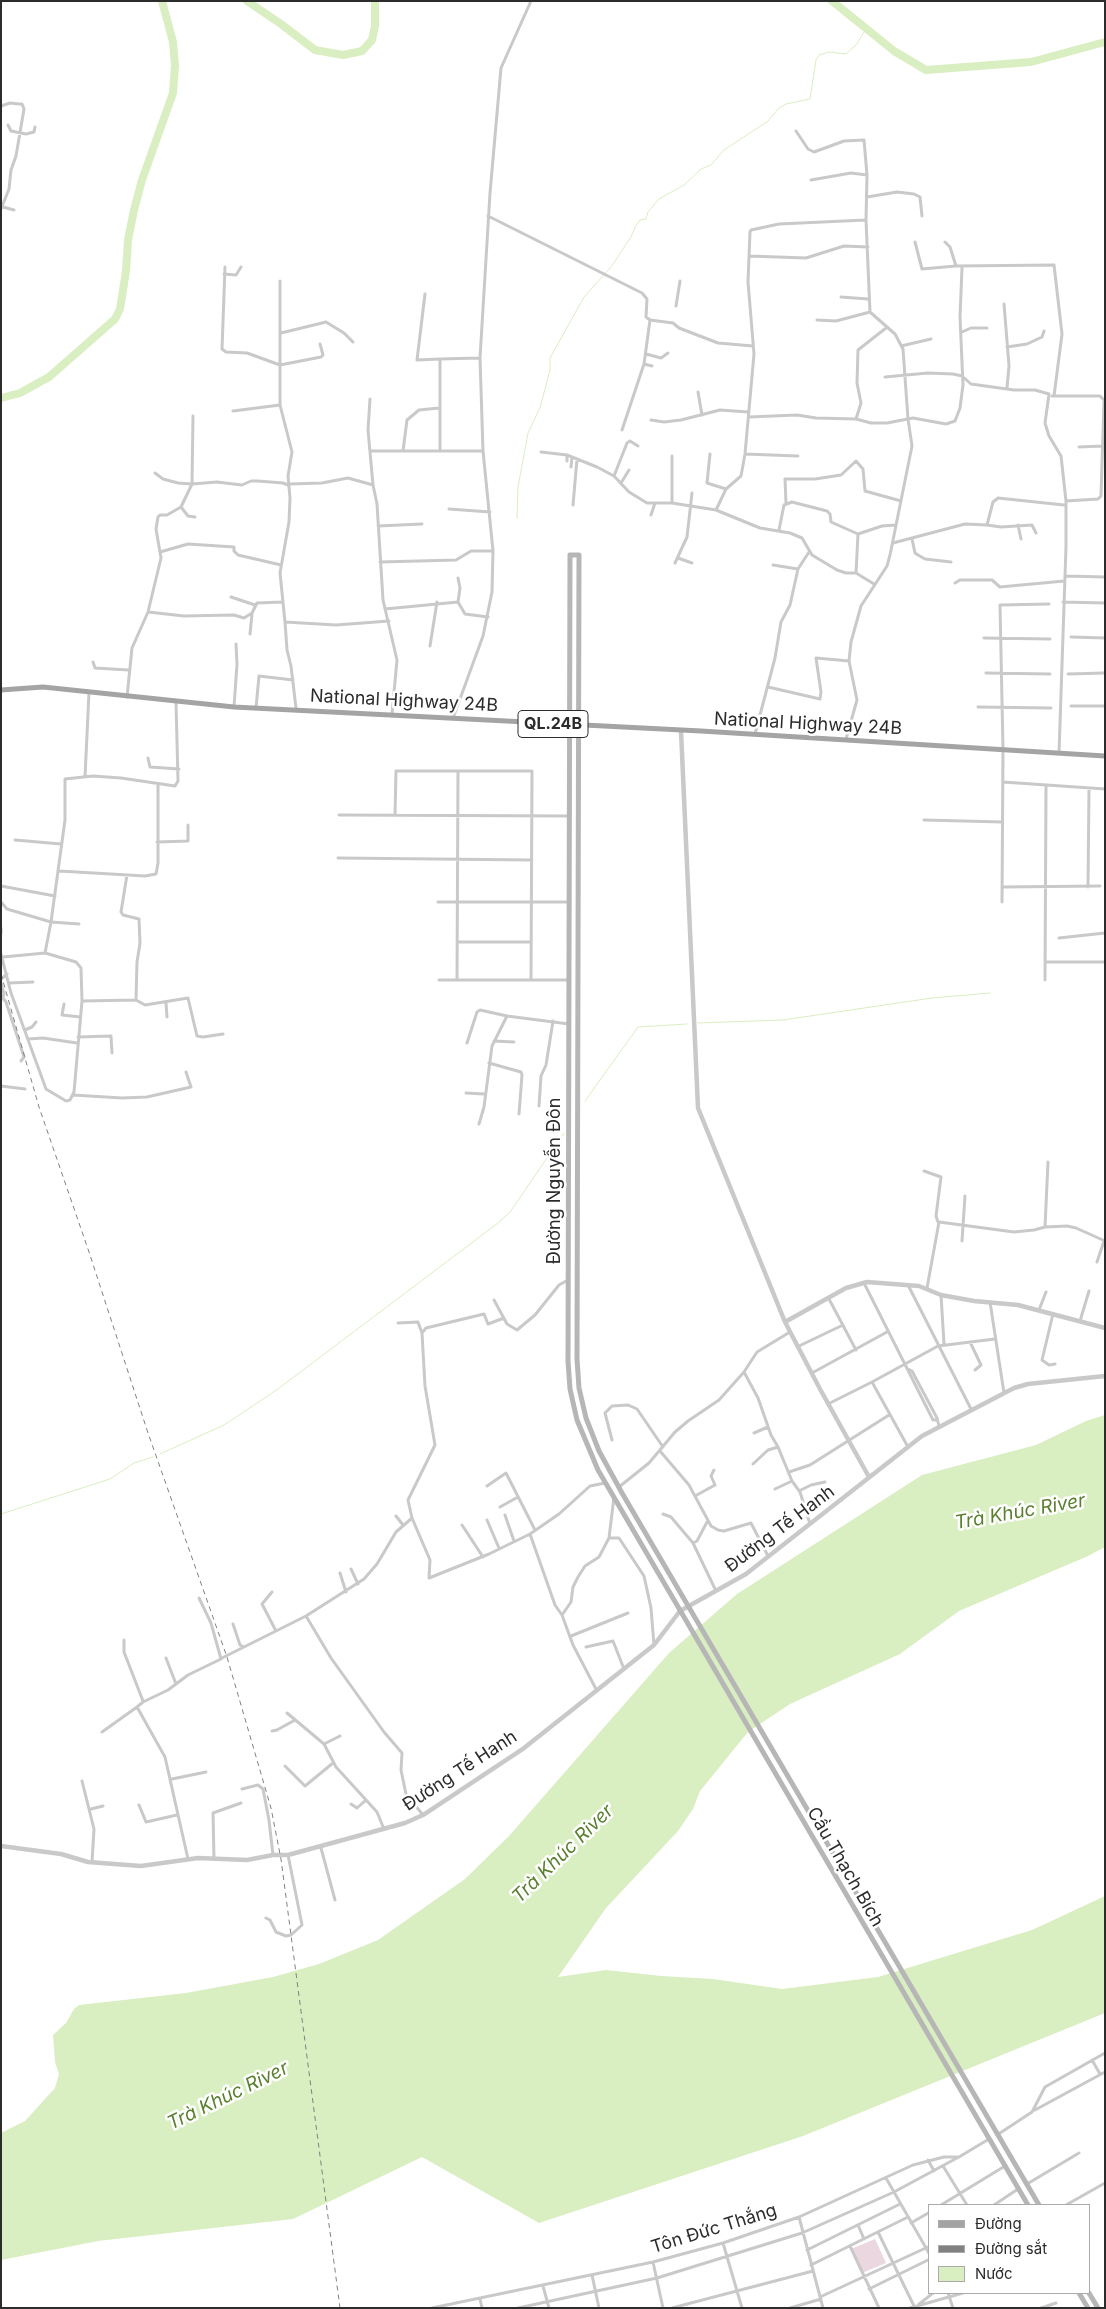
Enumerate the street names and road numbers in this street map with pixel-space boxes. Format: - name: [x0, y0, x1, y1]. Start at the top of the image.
- street label: National Highway 24B: [309, 685, 499, 717]
- street label: National Highway 24B: [713, 708, 903, 740]
- road number: QL.24B: [518, 711, 588, 738]
- street label: Đường Nguyễn Đôn: [544, 1098, 566, 1264]
- street label: Đường Tế Hanh: [721, 1481, 839, 1577]
- street label: Đường Tế Hanh: [399, 1726, 521, 1816]
- street label: Cầu Thạch Bích: [802, 1803, 888, 1931]
- street label: Tôn Đức Thắng: [649, 2200, 779, 2258]

